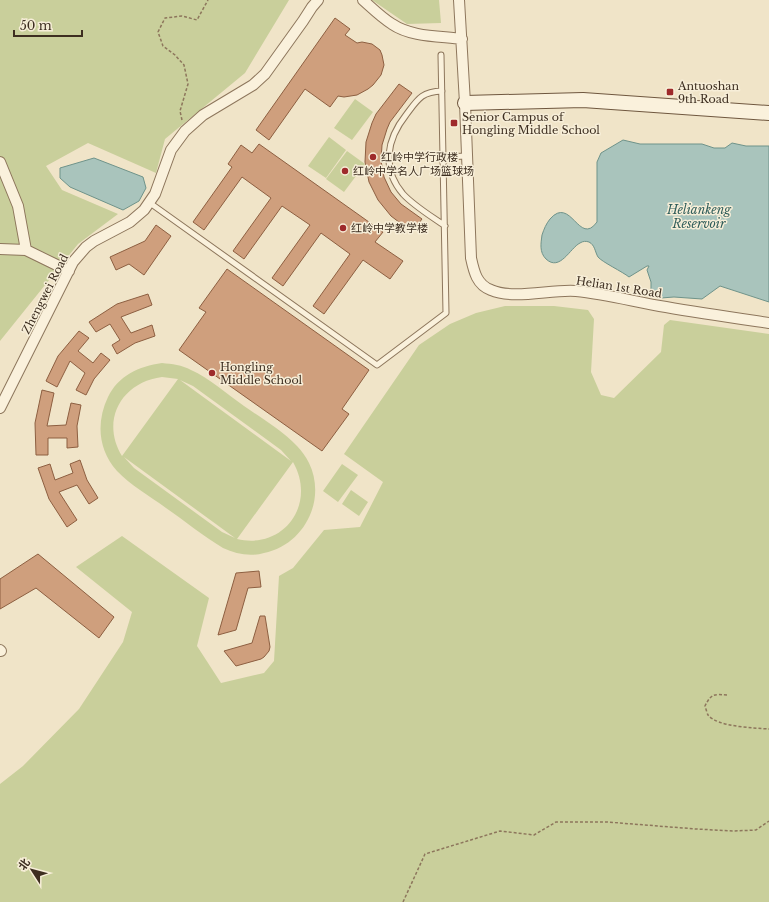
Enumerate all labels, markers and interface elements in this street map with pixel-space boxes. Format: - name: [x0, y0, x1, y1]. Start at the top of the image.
- scale bar: [14, 12, 82, 38]
- text: 50 m: [20, 18, 52, 33]
- place label: Antuoshan 9th Road: [677, 79, 739, 106]
- marker: Antuoshan 9th Road: [665, 87, 675, 97]
- place label: Senior Campus of Hongling Middle School: [462, 110, 600, 137]
- marker: Senior Campus of Hongling Middle School: [449, 118, 459, 128]
- place label: 红岭中学行政楼: [381, 150, 458, 164]
- marker: 红岭中学行政楼: [368, 152, 378, 162]
- place label: 红岭中学名人广场篮球场: [353, 164, 474, 178]
- marker: 红岭中学名人广场篮球场: [340, 166, 350, 176]
- water label: Heliankeng Reservoir: [666, 202, 732, 231]
- place label: 红岭中学教学楼: [351, 221, 428, 235]
- marker: 红岭中学教学楼: [338, 223, 348, 233]
- street label: Zhengwei Road: [19, 251, 72, 336]
- street label: Helian 1st Road: [575, 273, 664, 301]
- place label: Hongling Middle School: [220, 360, 303, 387]
- marker: Hongling Middle School: [207, 368, 217, 378]
- north arrow: [12, 850, 52, 890]
- text: 北: [15, 856, 33, 873]

